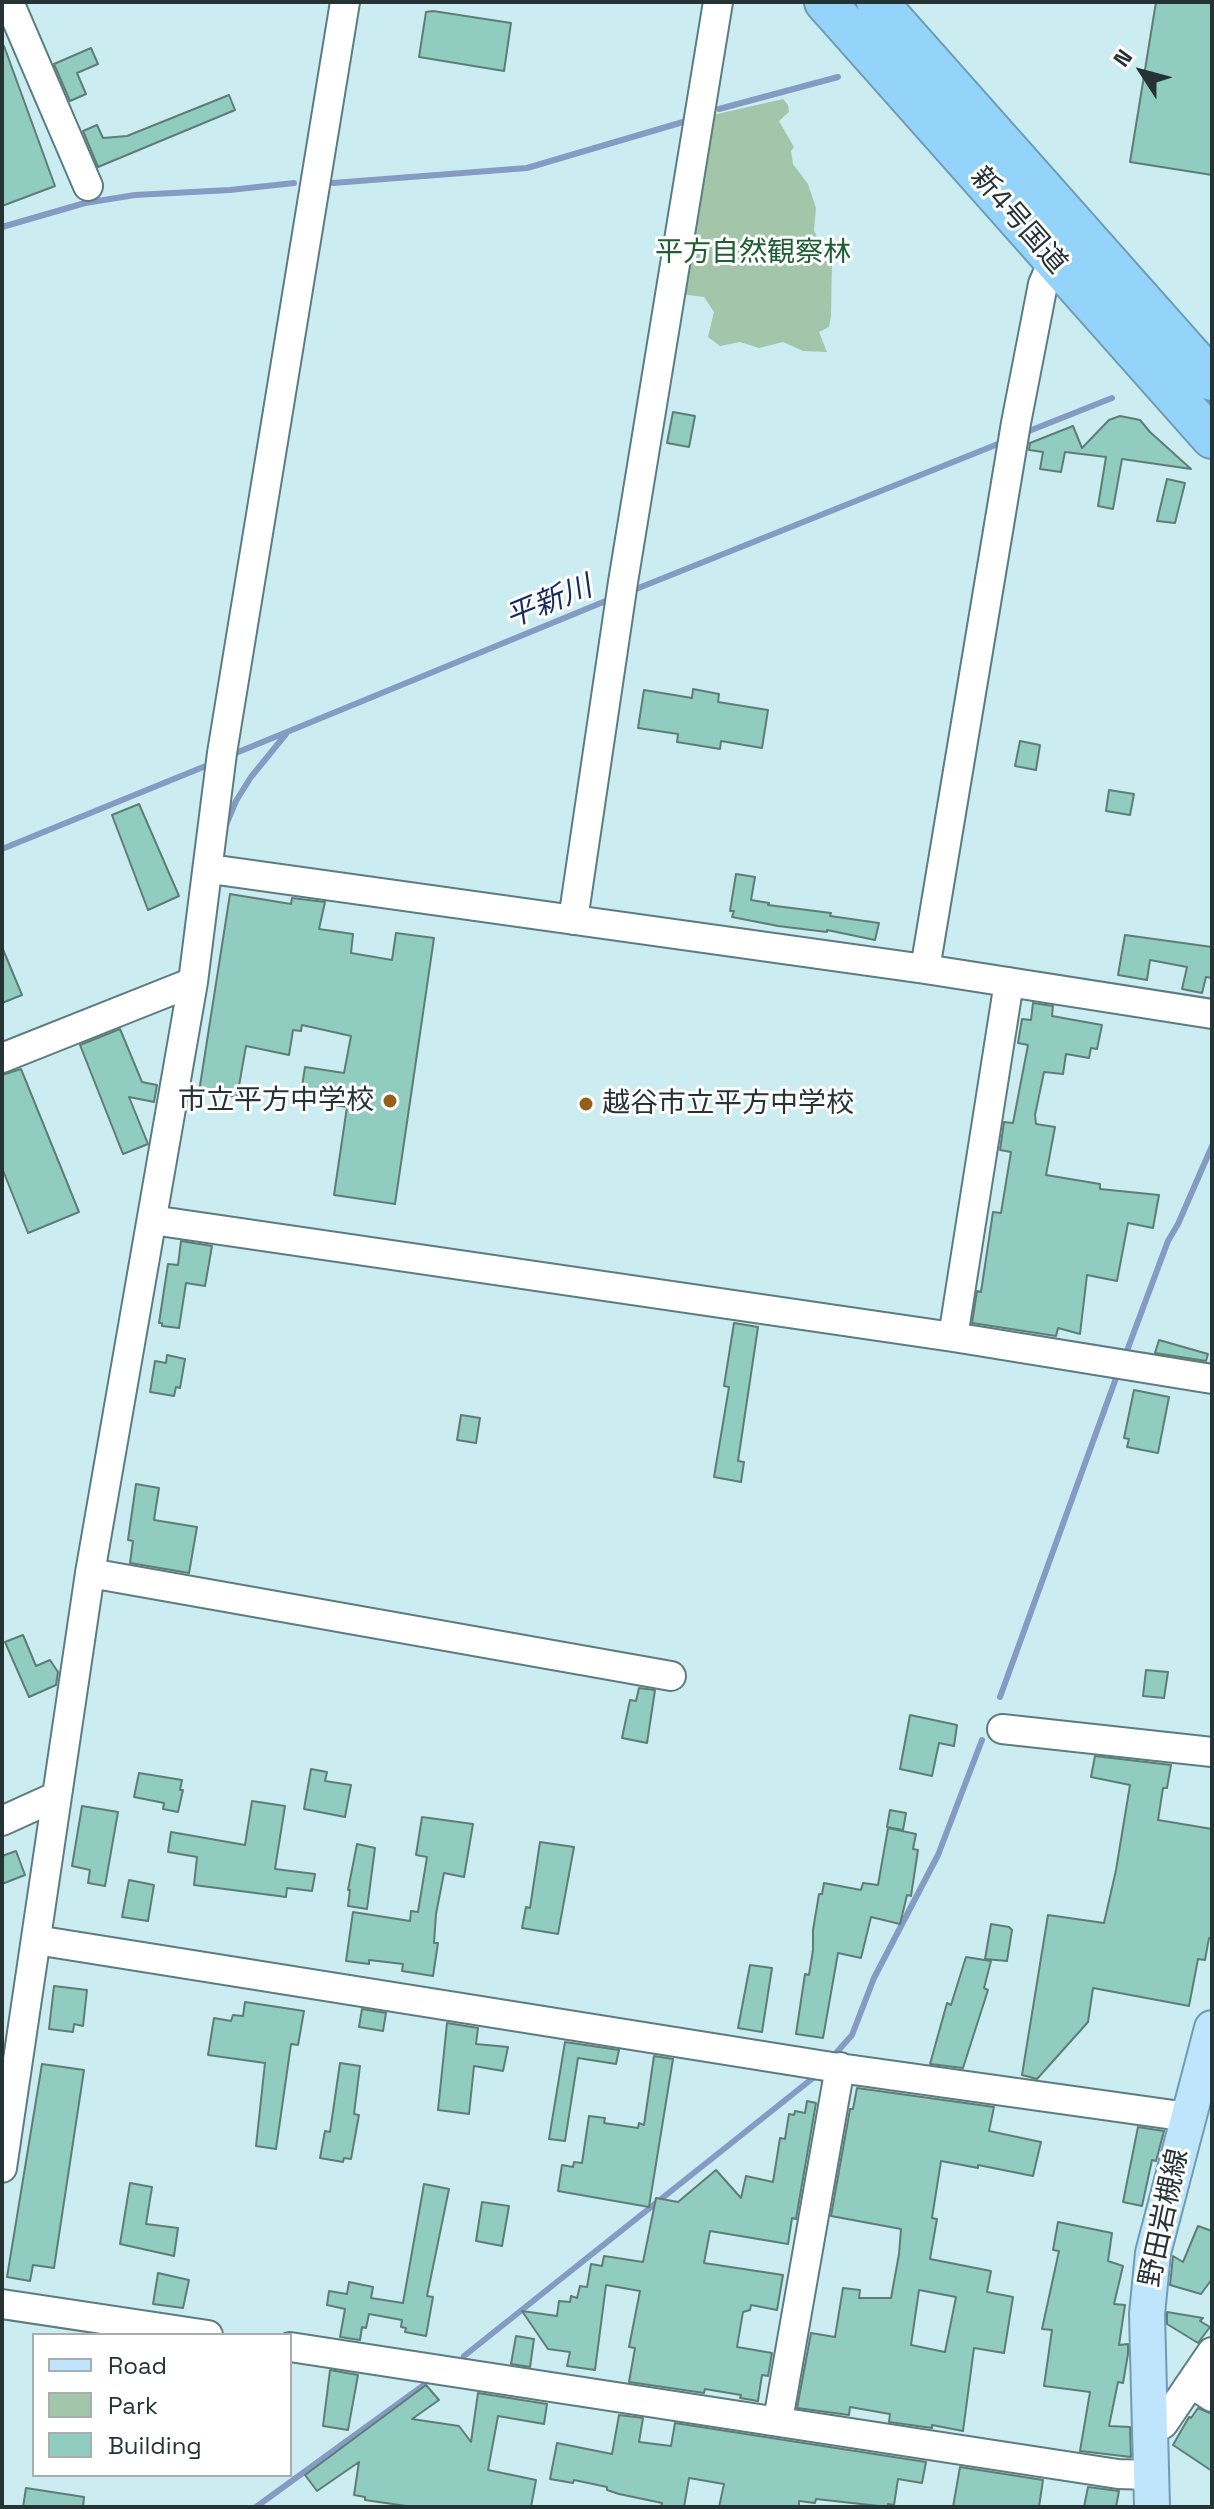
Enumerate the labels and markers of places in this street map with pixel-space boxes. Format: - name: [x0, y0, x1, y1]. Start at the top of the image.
- place label: 市立平方中学校: [178, 1084, 374, 1118]
- place label: 越谷市立平方中学校: [602, 1087, 854, 1121]
- marker: 市立平方中学校: [381, 1092, 399, 1110]
- marker: 越谷市立平方中学校: [577, 1095, 595, 1113]

